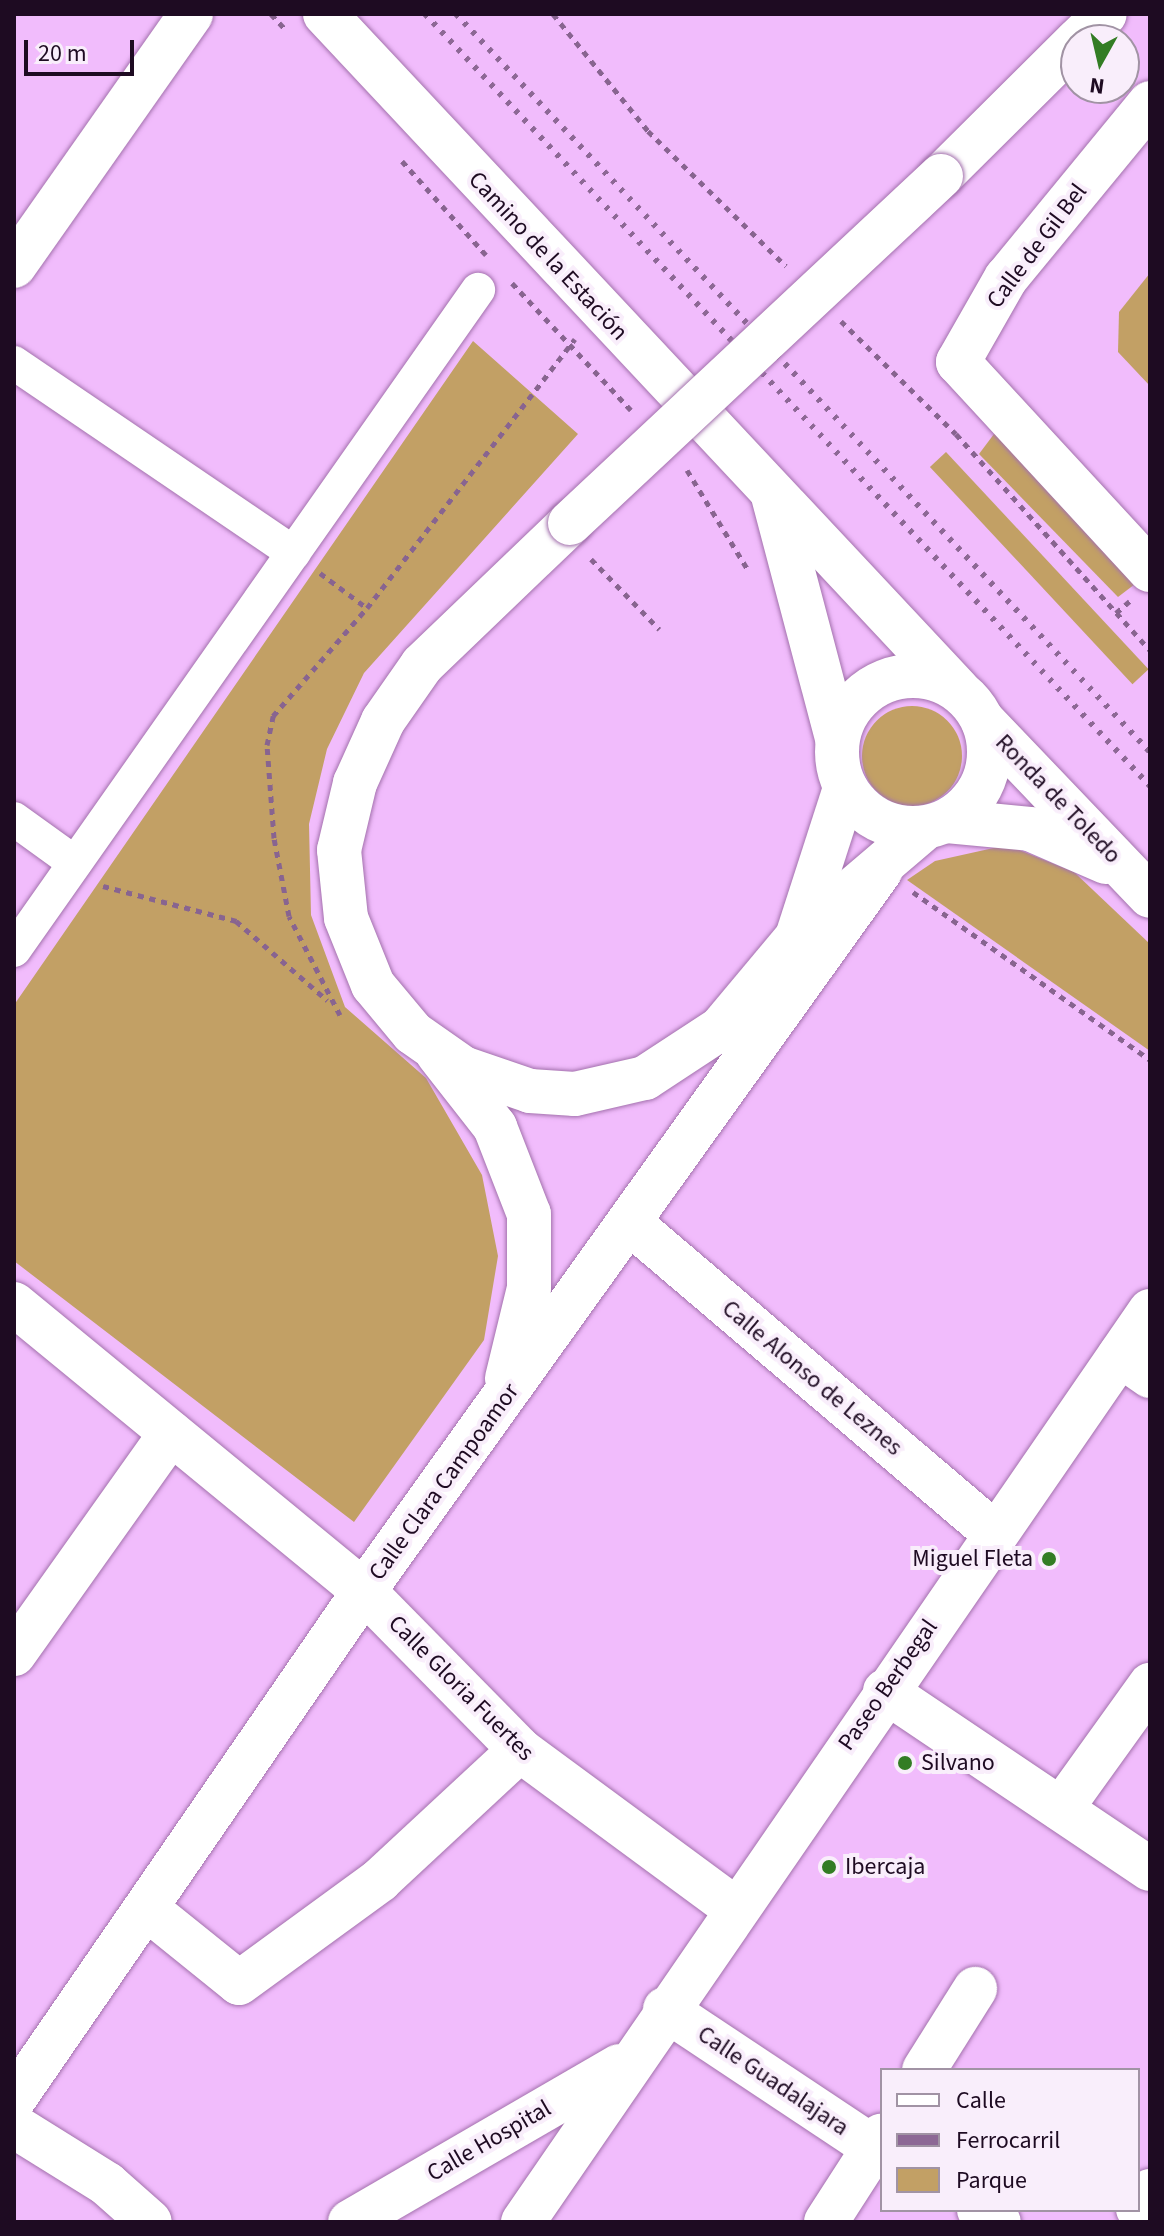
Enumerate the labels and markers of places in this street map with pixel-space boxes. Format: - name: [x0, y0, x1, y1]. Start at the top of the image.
- place label: Miguel Fleta: [912, 1545, 1033, 1573]
- marker: Miguel Fleta: [1040, 1550, 1058, 1568]
- place label: Silvano: [921, 1749, 995, 1777]
- marker: Silvano: [896, 1754, 914, 1772]
- place label: Ibercaja: [845, 1853, 925, 1881]
- marker: Ibercaja: [820, 1858, 838, 1876]

